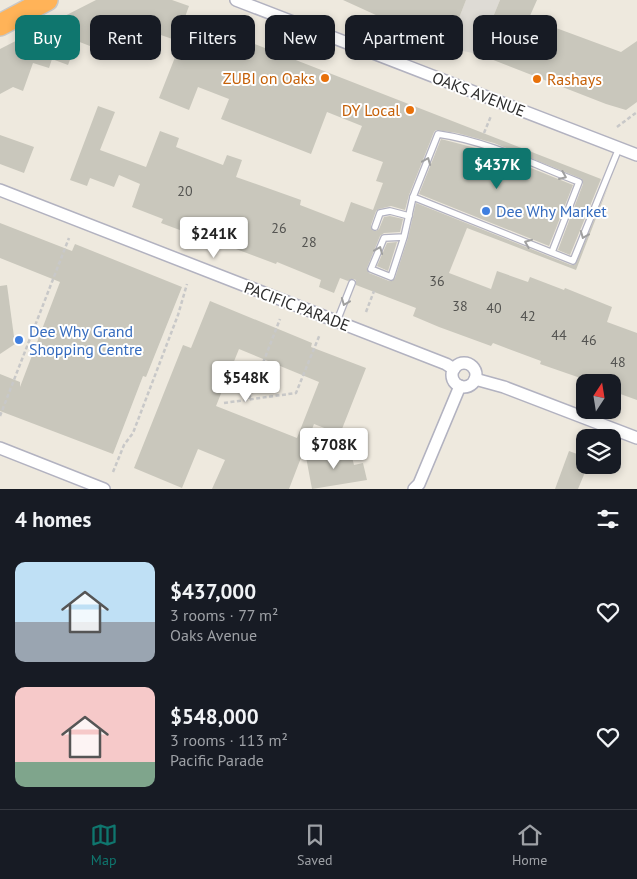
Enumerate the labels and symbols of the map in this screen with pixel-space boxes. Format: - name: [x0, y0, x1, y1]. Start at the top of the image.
- street label: OAKS AVENUE: [430, 67, 528, 121]
- place label: ZUBI on Oaks: [223, 68, 315, 88]
- place label: Rashays: [547, 69, 602, 89]
- marker: ZUBI on Oaks: [319, 72, 331, 84]
- marker: Rashays: [531, 73, 543, 85]
- place label: DY Local: [342, 100, 400, 120]
- marker: DY Local: [404, 104, 416, 116]
- pin: $437K: [462, 148, 532, 190]
- one-way arrow: [421, 158, 431, 166]
- one-way arrow: [558, 170, 567, 180]
- house number: 20: [177, 182, 193, 200]
- place label: Dee Why Market: [496, 201, 607, 221]
- marker: Dee Why Market: [480, 205, 492, 217]
- pin: $241K: [179, 216, 249, 259]
- house number: 26: [271, 219, 287, 237]
- one-way arrow: [580, 230, 590, 239]
- house number: 28: [301, 233, 317, 251]
- one-way arrow: [524, 239, 533, 249]
- one-way arrow: [372, 246, 383, 255]
- house number: 36: [429, 272, 445, 290]
- street label: PACIFIC PARADE: [242, 277, 352, 335]
- one-way arrow: [340, 297, 351, 306]
- house number: 38: [452, 297, 468, 315]
- house number: 40: [486, 299, 502, 317]
- house number: 42: [520, 307, 536, 325]
- place label: Dee Why Grand Shopping Centre: [29, 321, 143, 359]
- house number: 44: [551, 326, 567, 344]
- house number: 46: [581, 331, 597, 349]
- marker: Dee Why Grand Shopping Centre: [13, 334, 25, 346]
- house number: 48: [610, 353, 626, 371]
- pin: $548K: [211, 360, 281, 403]
- north arrow: [576, 374, 621, 419]
- pin: $708K: [299, 428, 369, 470]

